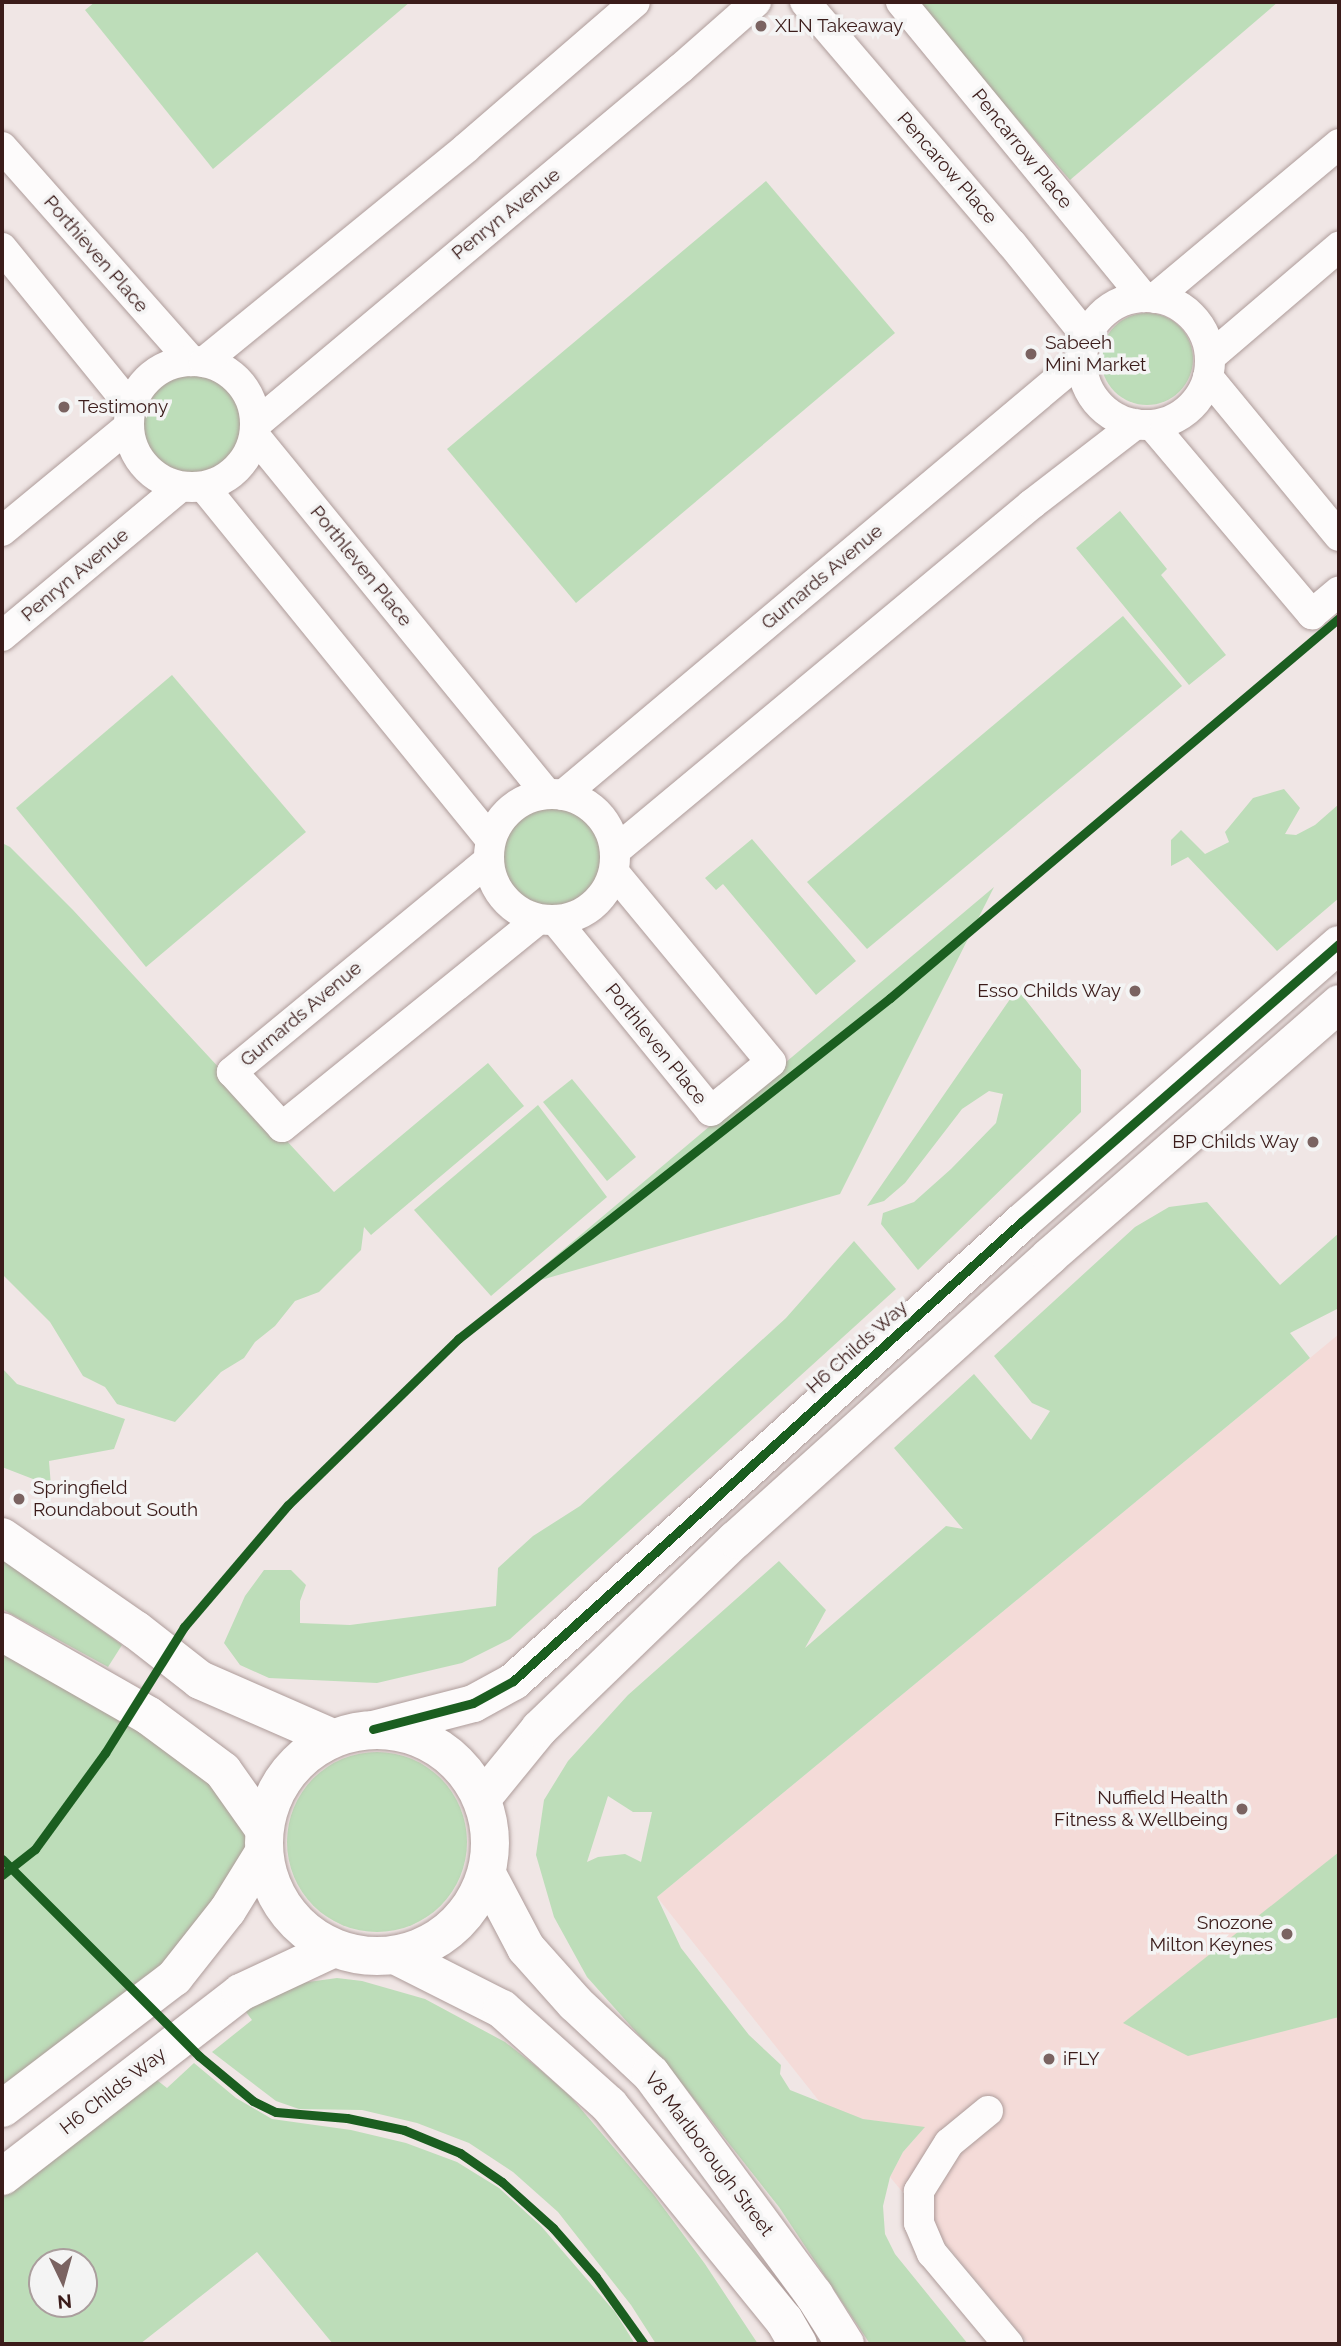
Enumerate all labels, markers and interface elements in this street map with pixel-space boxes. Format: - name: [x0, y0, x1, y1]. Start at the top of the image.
- place label: XLN Takeaway: [775, 15, 904, 37]
- marker: XLN Takeaway: [753, 18, 769, 34]
- street label: Pencarrow Place: [967, 84, 1077, 214]
- street label: Pencarow Place: [892, 107, 1002, 229]
- street label: Penryn Avenue: [447, 163, 565, 265]
- street label: Porthieven Place: [39, 191, 153, 317]
- place label: Sabeeh Mini Market: [1045, 332, 1146, 376]
- marker: Sabeeh Mini Market: [1023, 346, 1039, 362]
- place label: Testimony: [78, 396, 168, 418]
- marker: Testimony: [56, 399, 72, 415]
- street label: Porthleven Place: [305, 501, 417, 631]
- street label: Gurnards Avenue: [756, 519, 888, 635]
- street label: Penryn Avenue: [17, 523, 133, 627]
- street label: Gurnards Avenue: [235, 956, 367, 1072]
- street label: Porthleven Place: [600, 979, 712, 1109]
- place label: Esso Childs Way: [976, 980, 1121, 1002]
- marker: Esso Childs Way: [1127, 983, 1143, 999]
- place label: BP Childs Way: [1171, 1131, 1299, 1153]
- marker: BP Childs Way: [1305, 1134, 1321, 1150]
- street label: H6 Childs Way: [802, 1295, 912, 1399]
- place label: Springfield Roundabout South: [33, 1477, 198, 1521]
- marker: Springfield Roundabout South: [11, 1491, 27, 1507]
- place label: Nuffield Health Fitness & Wellbeing: [1053, 1787, 1228, 1831]
- marker: Nuffield Health Fitness & Wellbeing: [1234, 1801, 1250, 1817]
- place label: Snozone Milton Keynes: [1149, 1912, 1273, 1956]
- marker: Snozone Milton Keynes: [1279, 1926, 1295, 1942]
- street label: H6 Childs Way: [55, 2042, 171, 2140]
- place label: iFLY: [1063, 2048, 1100, 2070]
- marker: iFLY: [1041, 2051, 1057, 2067]
- street label: V8 Marlborough Street: [640, 2067, 778, 2241]
- north arrow: [28, 2248, 98, 2318]
- text: N: [56, 2290, 73, 2314]

